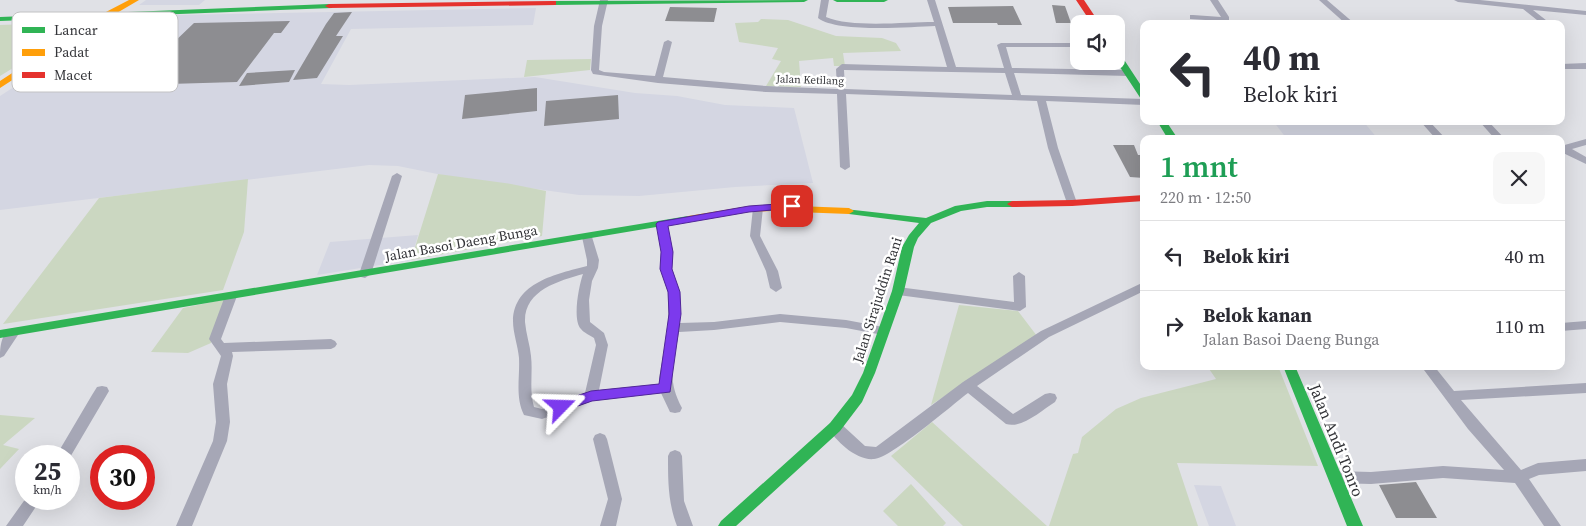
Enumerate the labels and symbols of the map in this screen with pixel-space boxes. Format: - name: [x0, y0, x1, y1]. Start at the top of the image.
- legend: [12, 12, 178, 92]
- text: Lancar: [54, 20, 98, 40]
- text: Padat: [54, 42, 89, 62]
- text: Macet: [54, 65, 92, 85]
- street label: Jalan Ketilang: [775, 71, 845, 89]
- pin: [771, 185, 813, 227]
- street label: Jalan Basoi Daeng Bunga: [382, 220, 540, 266]
- street label: Jalan Sirajuddin Rani: [847, 234, 907, 367]
- street label: Jalan Andi Tonro: [1304, 379, 1370, 500]
- position arrow: [534, 380, 586, 432]
- speed limit sign: 30: [90, 445, 155, 510]

